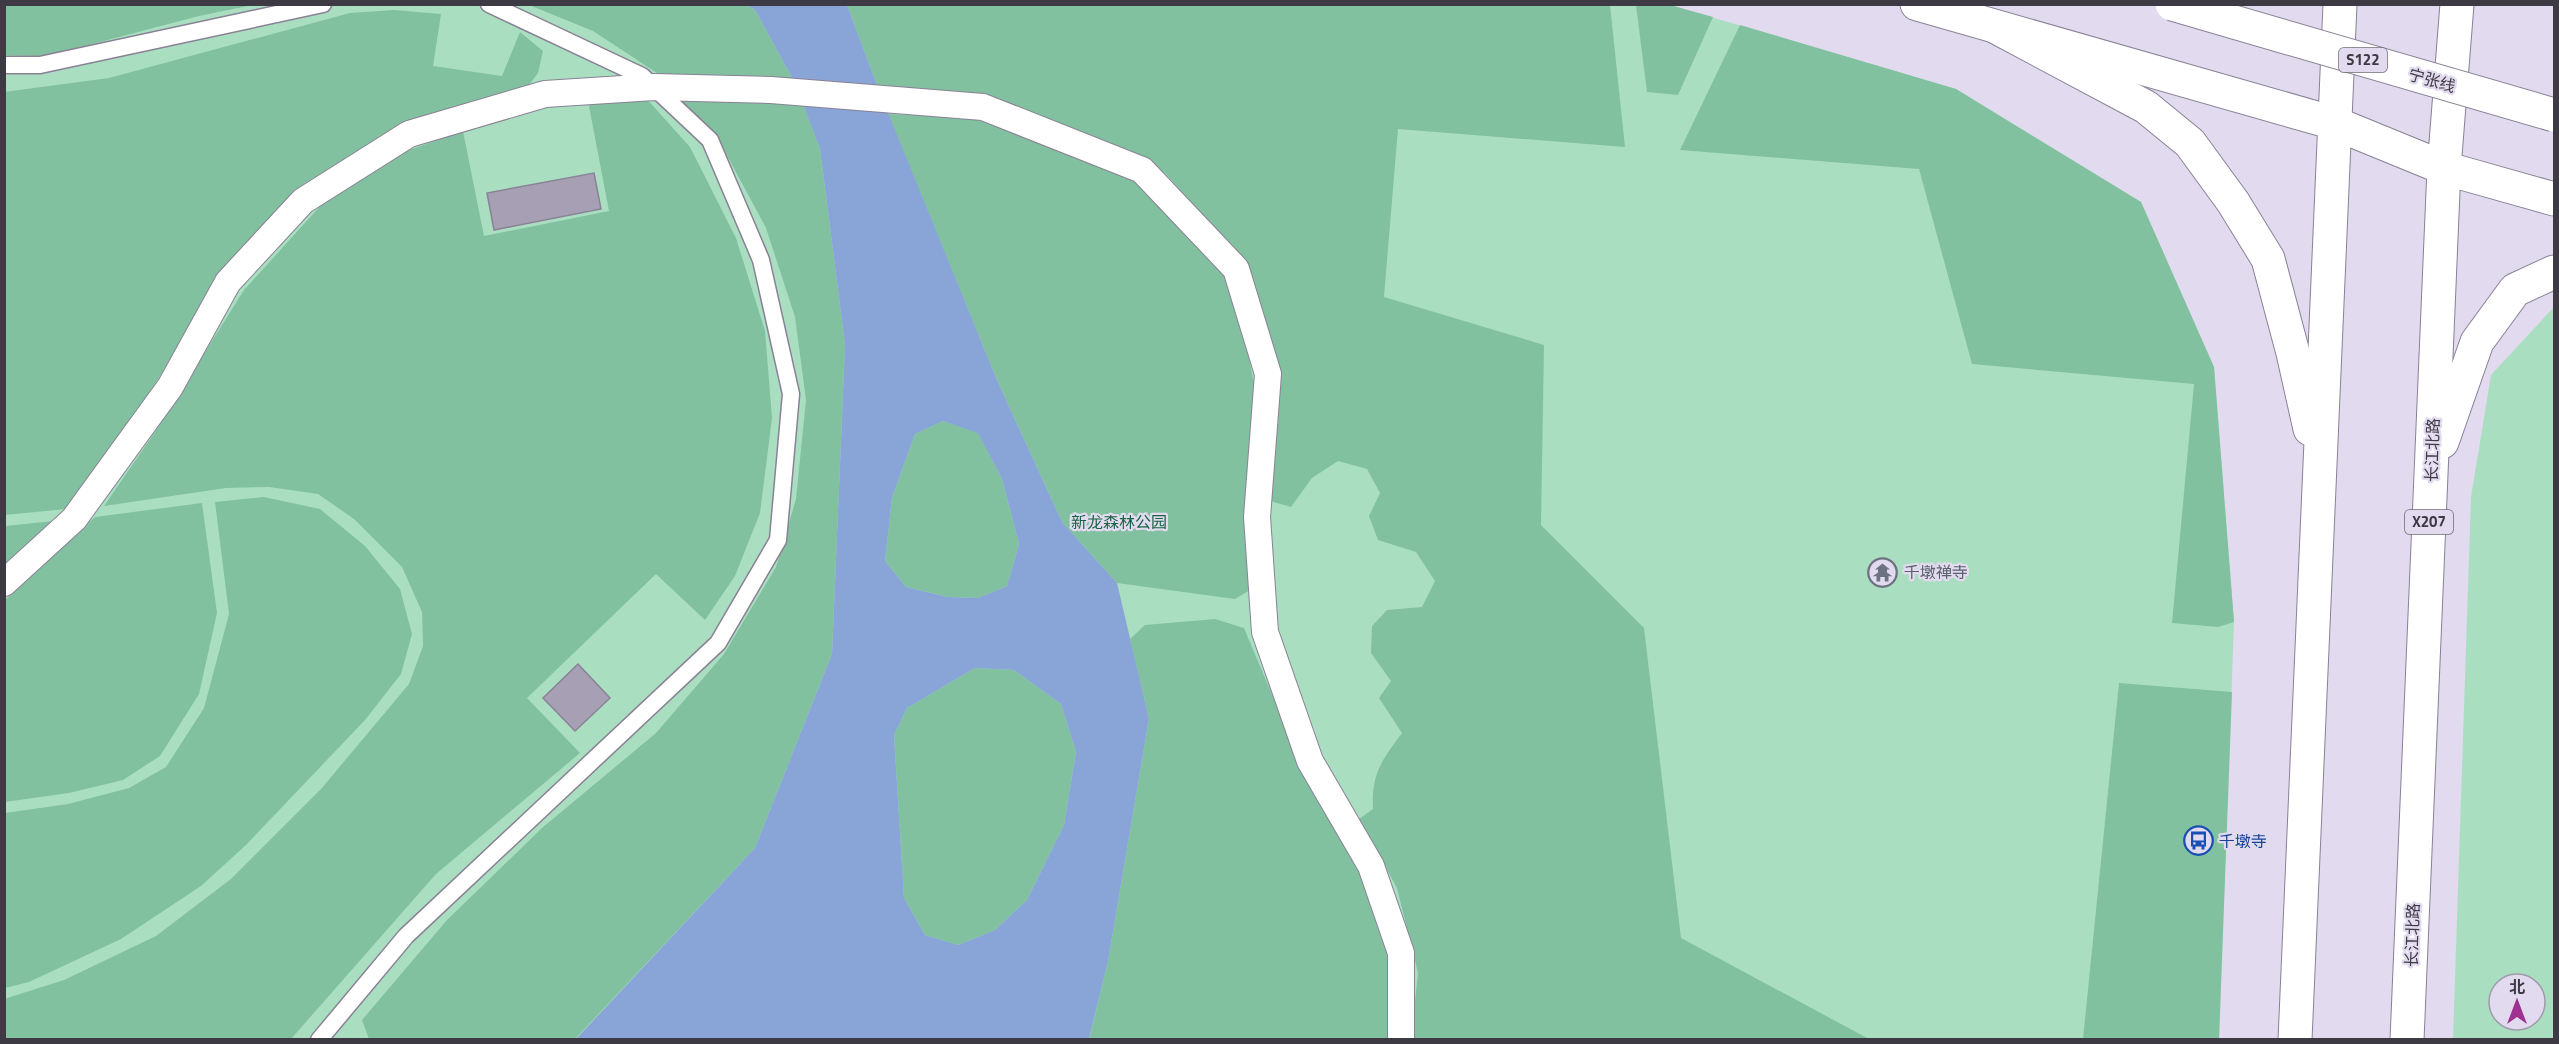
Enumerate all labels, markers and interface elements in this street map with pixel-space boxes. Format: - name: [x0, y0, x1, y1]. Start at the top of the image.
- road number: S122: [2339, 48, 2387, 72]
- street label: 宁张线: [2406, 62, 2458, 98]
- street label: 长江北路: [2419, 418, 2445, 482]
- park label: 新龙森林公园: [1071, 510, 1167, 534]
- road number: X207: [2405, 510, 2453, 534]
- temple icon: 千墩禅寺: [1867, 556, 1899, 588]
- place label: 千墩禅寺: [1904, 560, 1968, 584]
- bus stop icon: 千墩寺: [2182, 825, 2214, 857]
- place label: 千墩寺: [2219, 829, 2267, 853]
- street label: 长江北路: [2399, 903, 2425, 967]
- north arrow: [2487, 972, 2547, 1032]
- text: 北: [2509, 975, 2525, 999]

